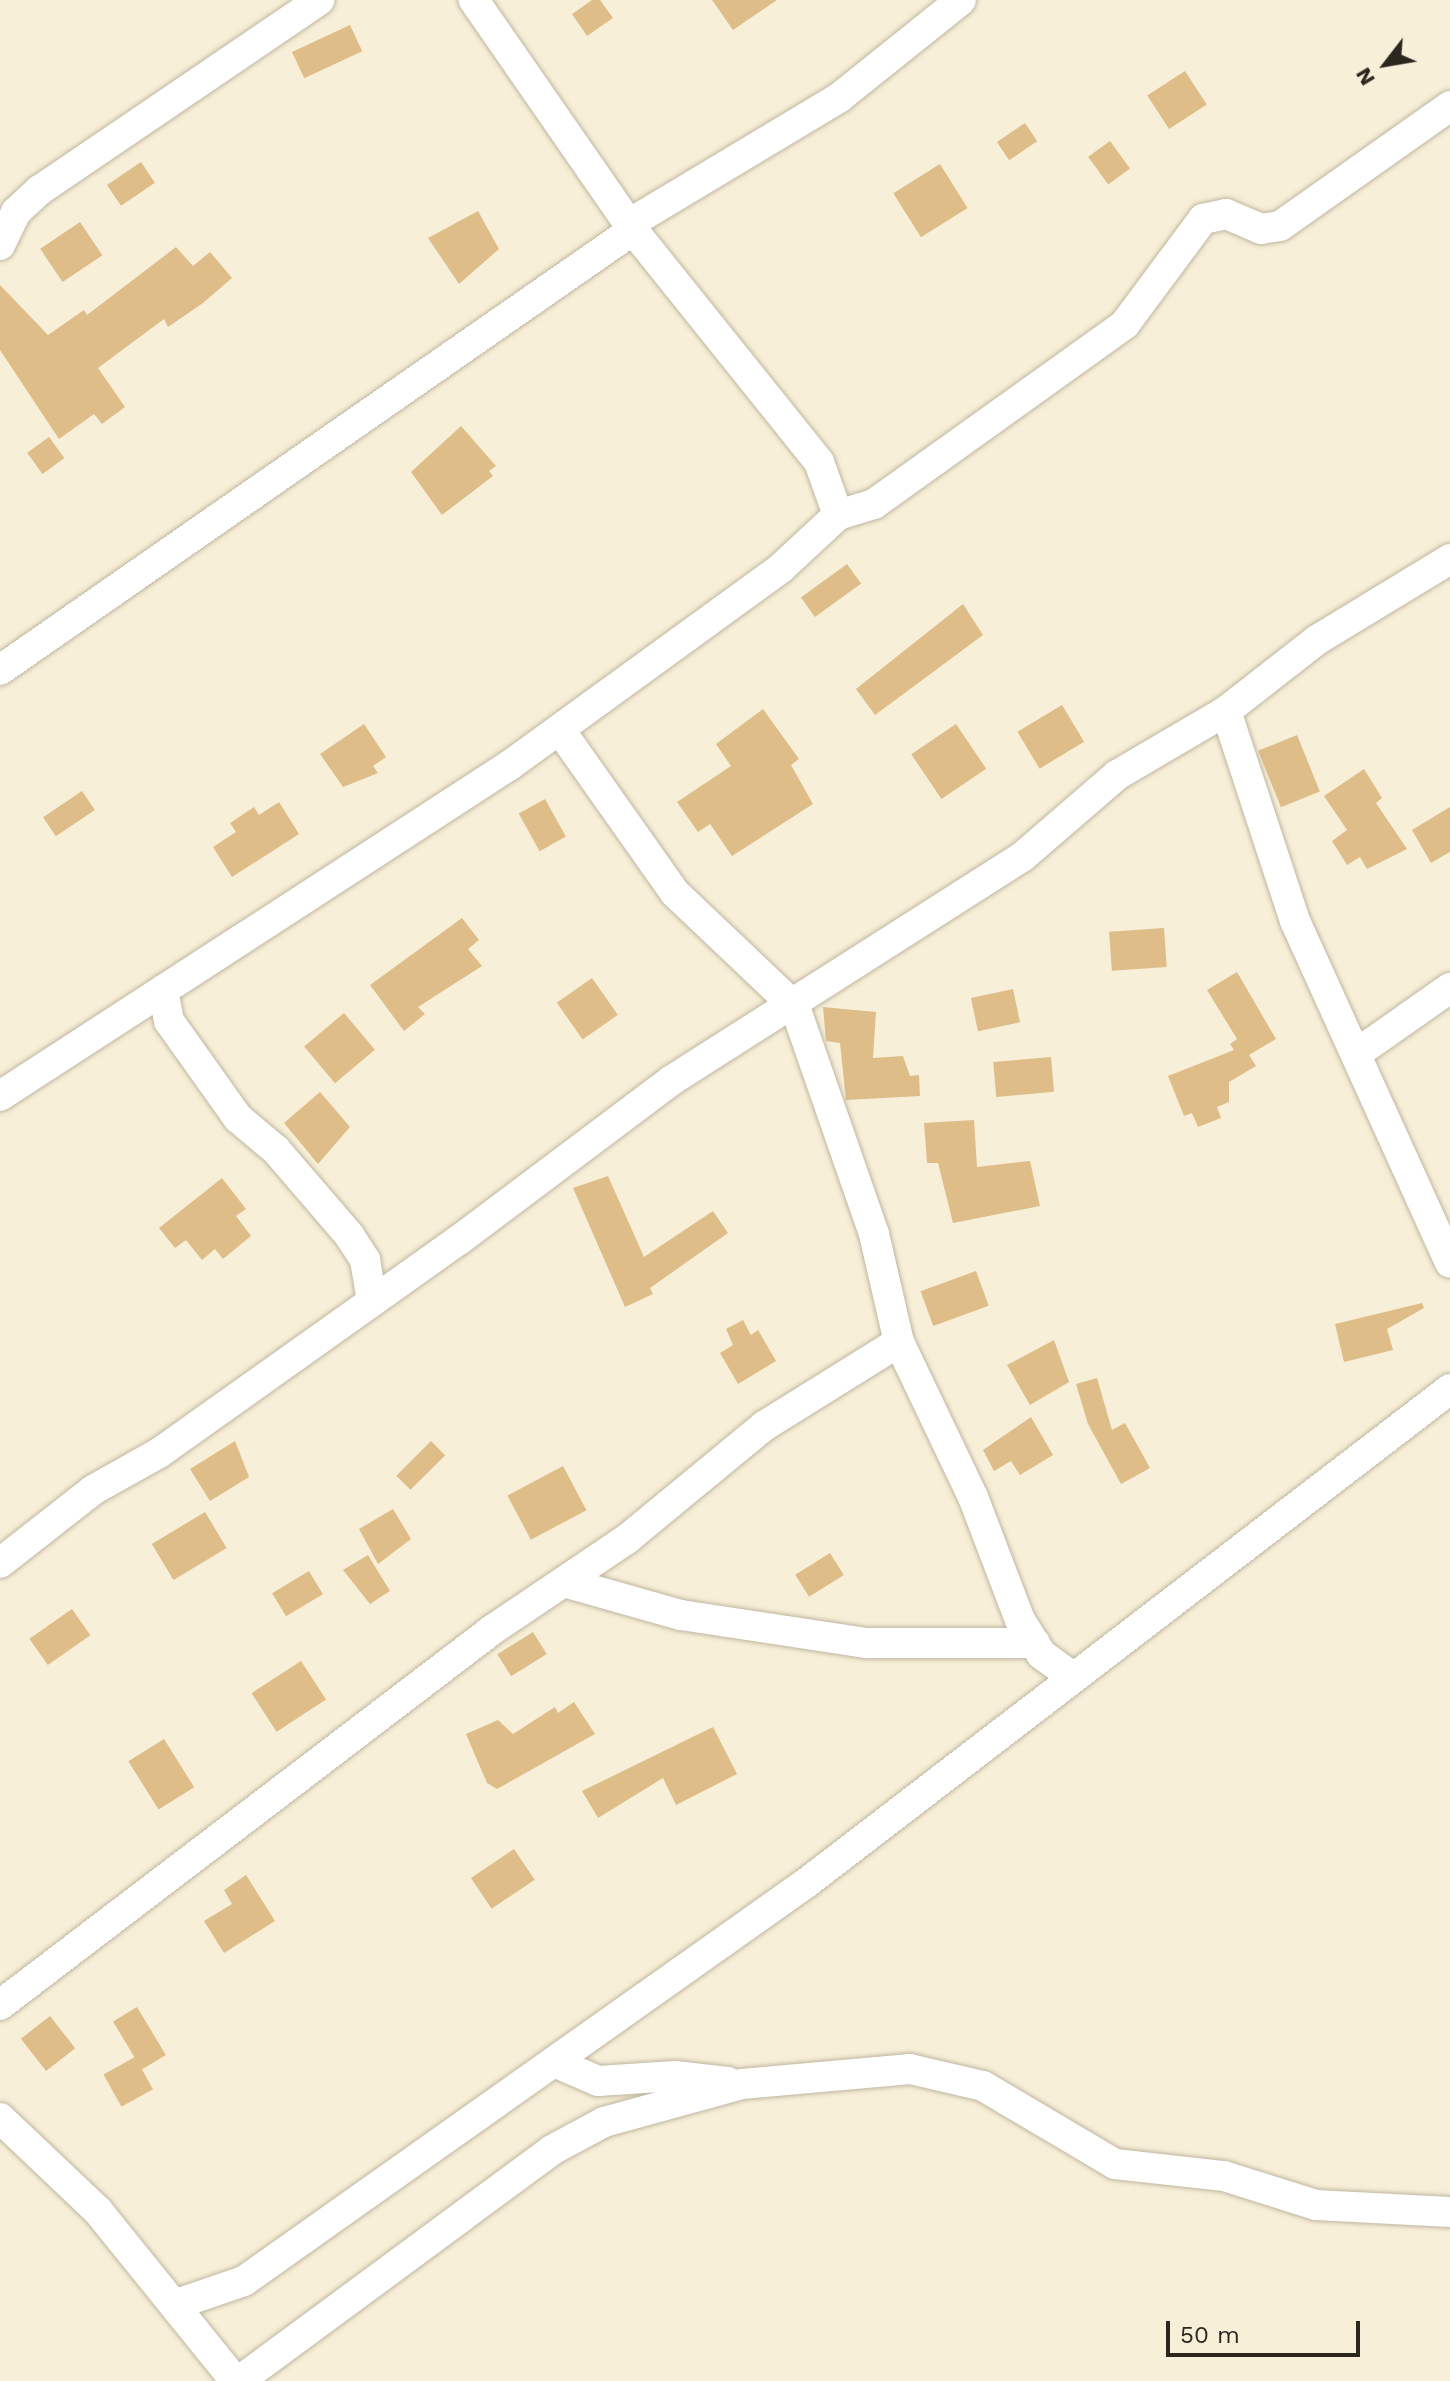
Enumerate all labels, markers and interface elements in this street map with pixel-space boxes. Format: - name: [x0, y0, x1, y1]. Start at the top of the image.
- north arrow: [1346, 24, 1426, 104]
- text: N: [1350, 63, 1380, 90]
- scale bar: [1170, 2305, 1364, 2355]
- text: 50 m: [1180, 2321, 1240, 2349]

